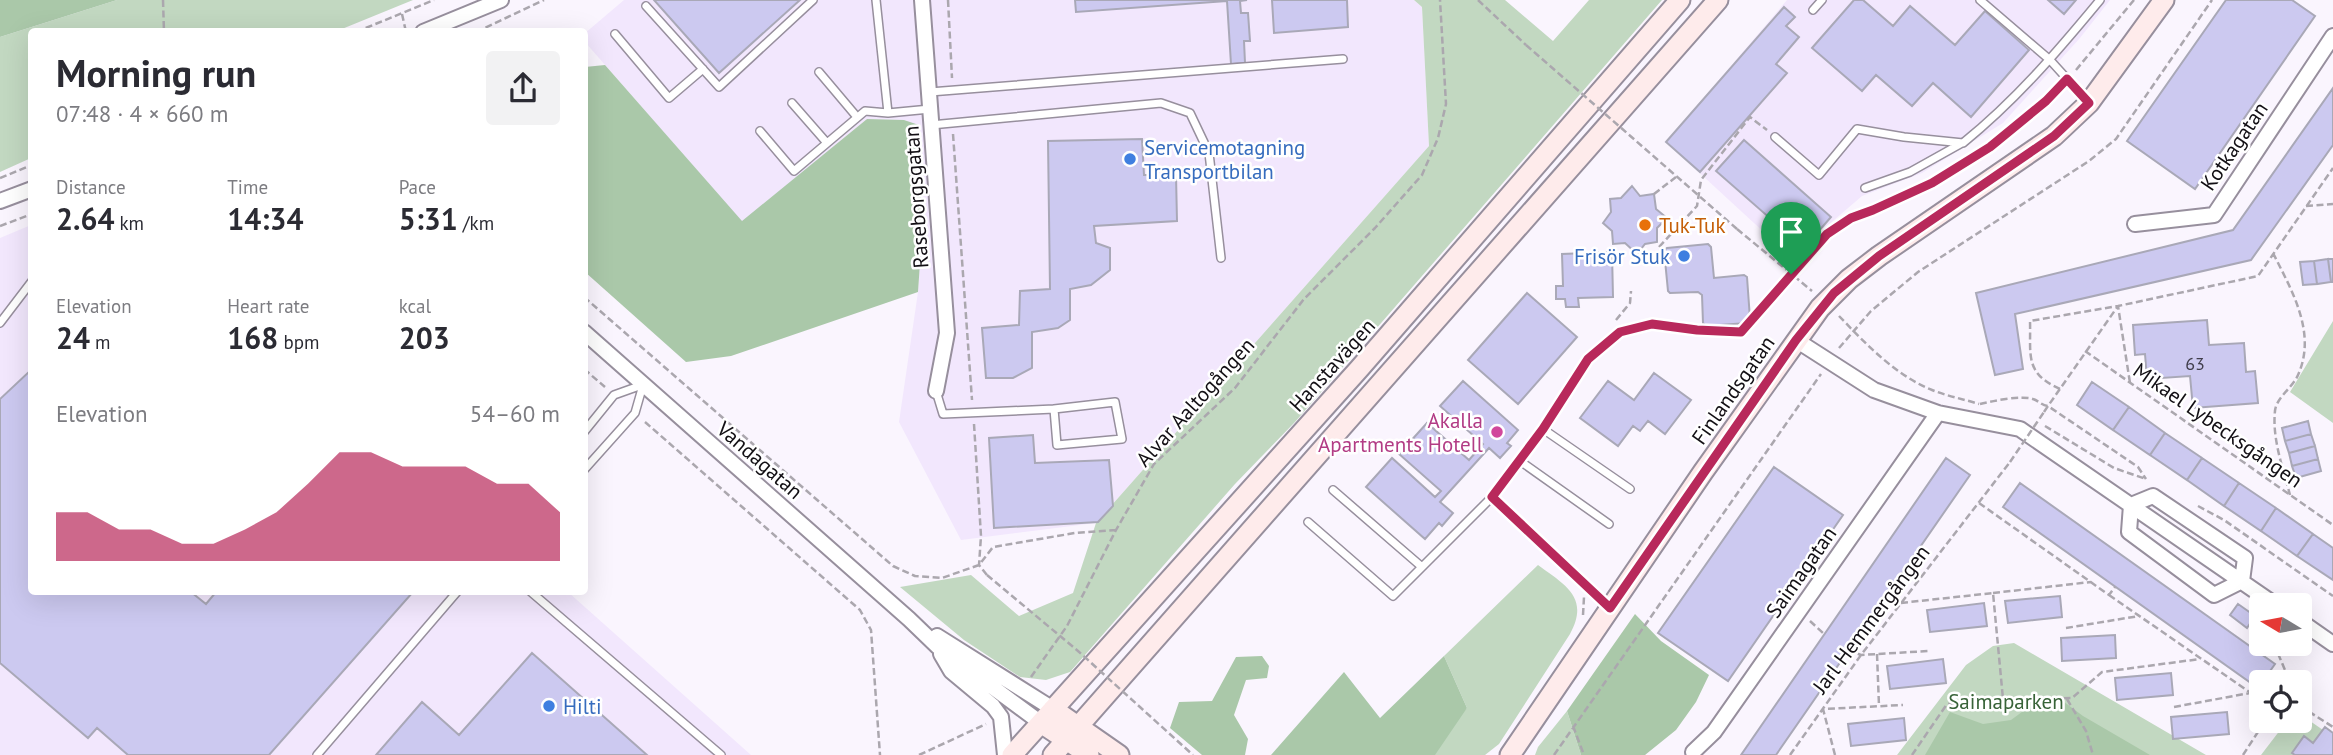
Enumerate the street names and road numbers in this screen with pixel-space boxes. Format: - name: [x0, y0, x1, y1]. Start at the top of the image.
- street label: Kotkagatan: [2194, 96, 2274, 196]
- street label: Raseborgsgatan: [898, 125, 934, 269]
- street label: Hanstavägen: [1283, 313, 1381, 417]
- street label: Finlandsgatan: [1686, 330, 1780, 450]
- street label: Alvar Aaltogången: [1130, 332, 1260, 472]
- street label: Mikael Lybecksgången: [2128, 356, 2308, 494]
- street label: Vandagatan: [711, 415, 809, 505]
- street label: Saimagatan: [1760, 521, 1842, 623]
- street label: Jarl Hemmergången: [1806, 540, 1936, 699]

